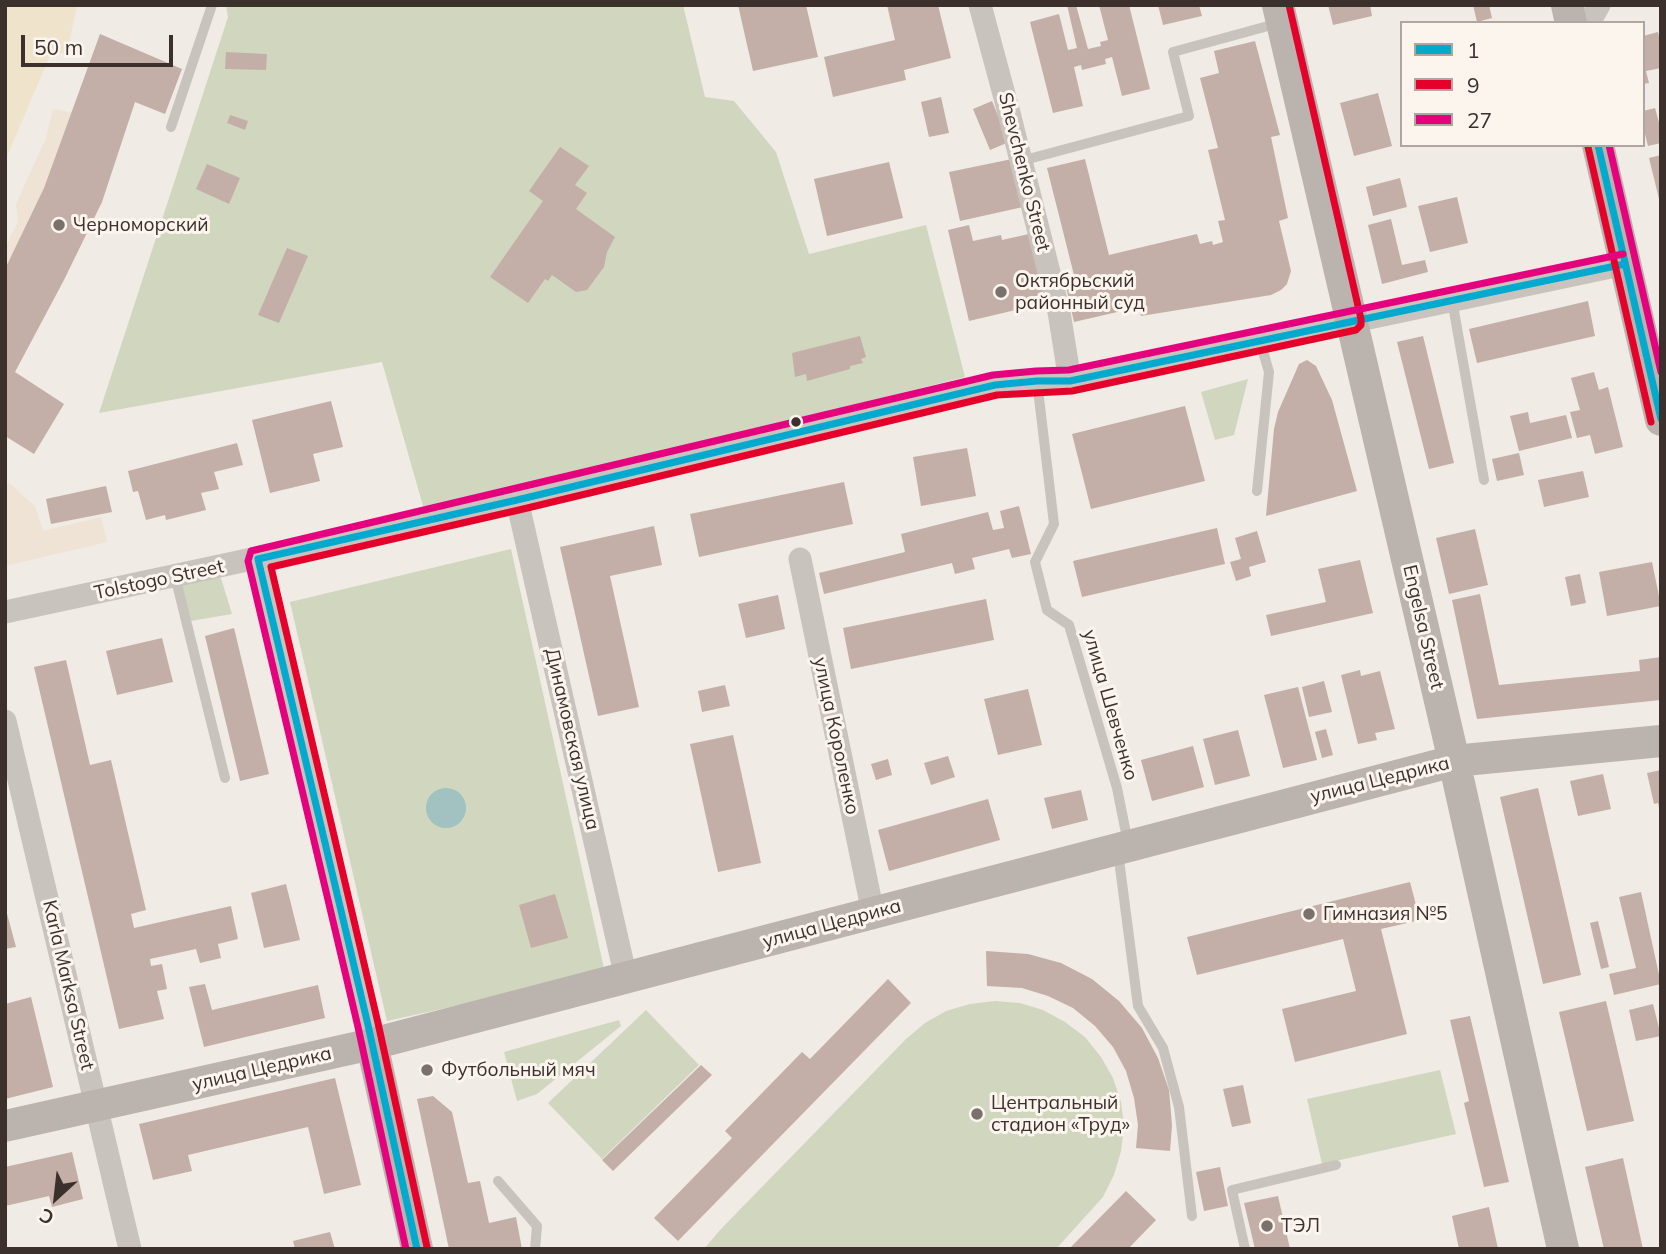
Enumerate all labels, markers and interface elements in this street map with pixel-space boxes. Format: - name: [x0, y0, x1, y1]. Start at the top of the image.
- scale bar: [24, 21, 177, 65]
- legend: [1400, 21, 1645, 147]
- text: 50 m: [34, 34, 83, 60]
- text: 1: [1467, 37, 1480, 63]
- text: 9: [1467, 72, 1480, 98]
- street label: Shevchenko Street: [993, 90, 1055, 254]
- text: 27: [1467, 107, 1492, 133]
- place label: Черноморский: [73, 214, 209, 236]
- marker: Черноморский: [51, 217, 67, 233]
- place label: Октябрьский районный суд: [1015, 270, 1145, 314]
- marker: Октябрьский районный суд: [993, 284, 1009, 300]
- unlabelled marker: [789, 415, 803, 429]
- street label: Tolstogo Street: [92, 555, 226, 605]
- street label: Engelsa Street: [1398, 563, 1448, 691]
- street label: улица Шевченко: [1078, 627, 1142, 783]
- street label: Динамовская улица: [540, 646, 604, 832]
- street label: улица Короленко: [808, 655, 864, 817]
- street label: улица Цедрика: [1308, 752, 1452, 808]
- street label: улица Цедрика: [760, 895, 904, 953]
- street label: Karla Marksa Street: [37, 898, 99, 1072]
- place label: Гимназия №5: [1323, 903, 1447, 925]
- marker: Гимназия №5: [1301, 906, 1317, 922]
- street label: улица Цедрика: [190, 1042, 334, 1096]
- place label: Футбольный мяч: [441, 1059, 596, 1081]
- marker: Футбольный мяч: [419, 1062, 435, 1078]
- place label: Центральный стадион «Труд»: [991, 1092, 1130, 1136]
- marker: Центральный стадион «Труд»: [969, 1106, 985, 1122]
- north arrow: [21, 1163, 91, 1233]
- text: С: [35, 1203, 58, 1230]
- place label: ТЭЛ: [1281, 1215, 1320, 1237]
- marker: ТЭЛ: [1259, 1218, 1275, 1234]

